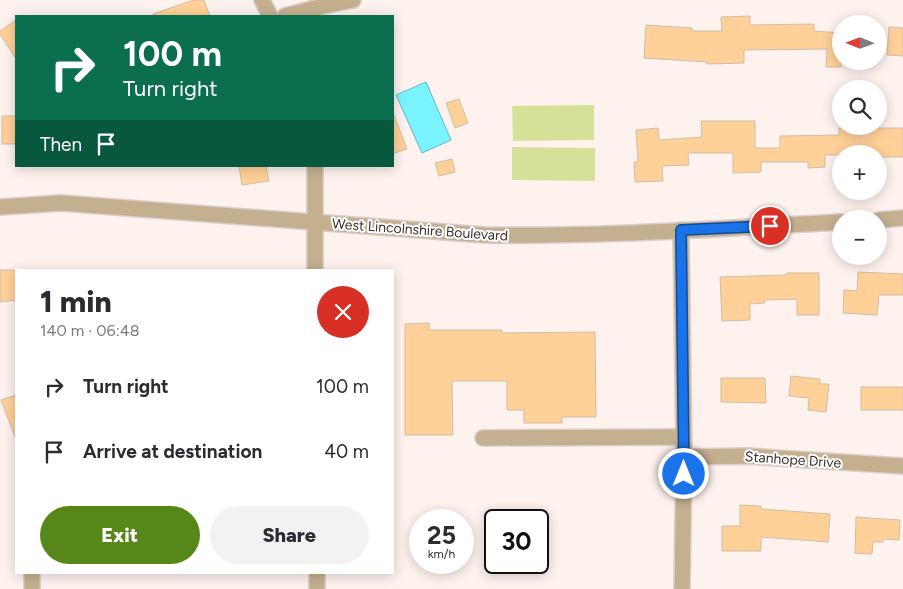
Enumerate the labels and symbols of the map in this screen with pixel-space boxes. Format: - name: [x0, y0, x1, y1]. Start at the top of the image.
- north arrow: [832, 15, 888, 70]
- pin: [749, 205, 791, 247]
- street label: West Lincolnshire Boulevard: [331, 215, 509, 245]
- position arrow: [657, 447, 709, 499]
- street label: Stanhope Drive: [744, 448, 842, 472]
- speed limit sign: 30: [484, 509, 549, 574]

